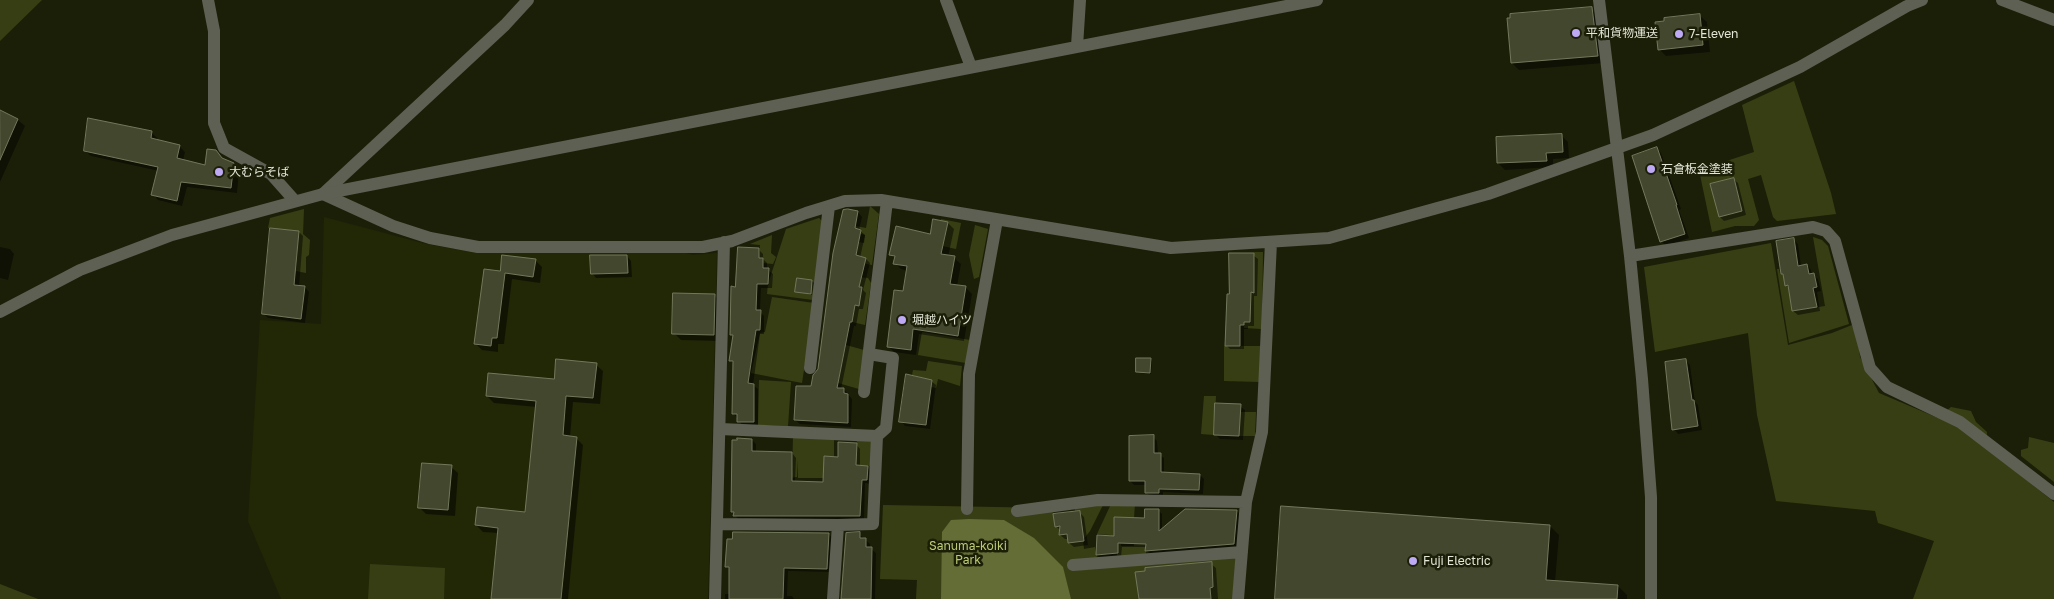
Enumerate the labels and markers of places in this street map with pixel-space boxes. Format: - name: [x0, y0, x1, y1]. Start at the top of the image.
- place label: 平和貨物運送: [1586, 26, 1658, 40]
- marker: 平和貨物運送: [1570, 27, 1582, 39]
- place label: 7-Eleven: [1689, 27, 1738, 41]
- marker: 7-Eleven: [1673, 28, 1685, 40]
- place label: 石倉板金塗装: [1661, 162, 1733, 176]
- marker: 石倉板金塗装: [1645, 163, 1657, 175]
- place label: 大むらそば: [229, 165, 289, 179]
- marker: 大むらそば: [213, 166, 225, 178]
- place label: 堀越ハイツ: [912, 313, 972, 327]
- marker: 堀越ハイツ: [896, 314, 908, 326]
- place label: Fuji Electric: [1423, 554, 1491, 568]
- marker: Fuji Electric: [1407, 555, 1419, 567]

